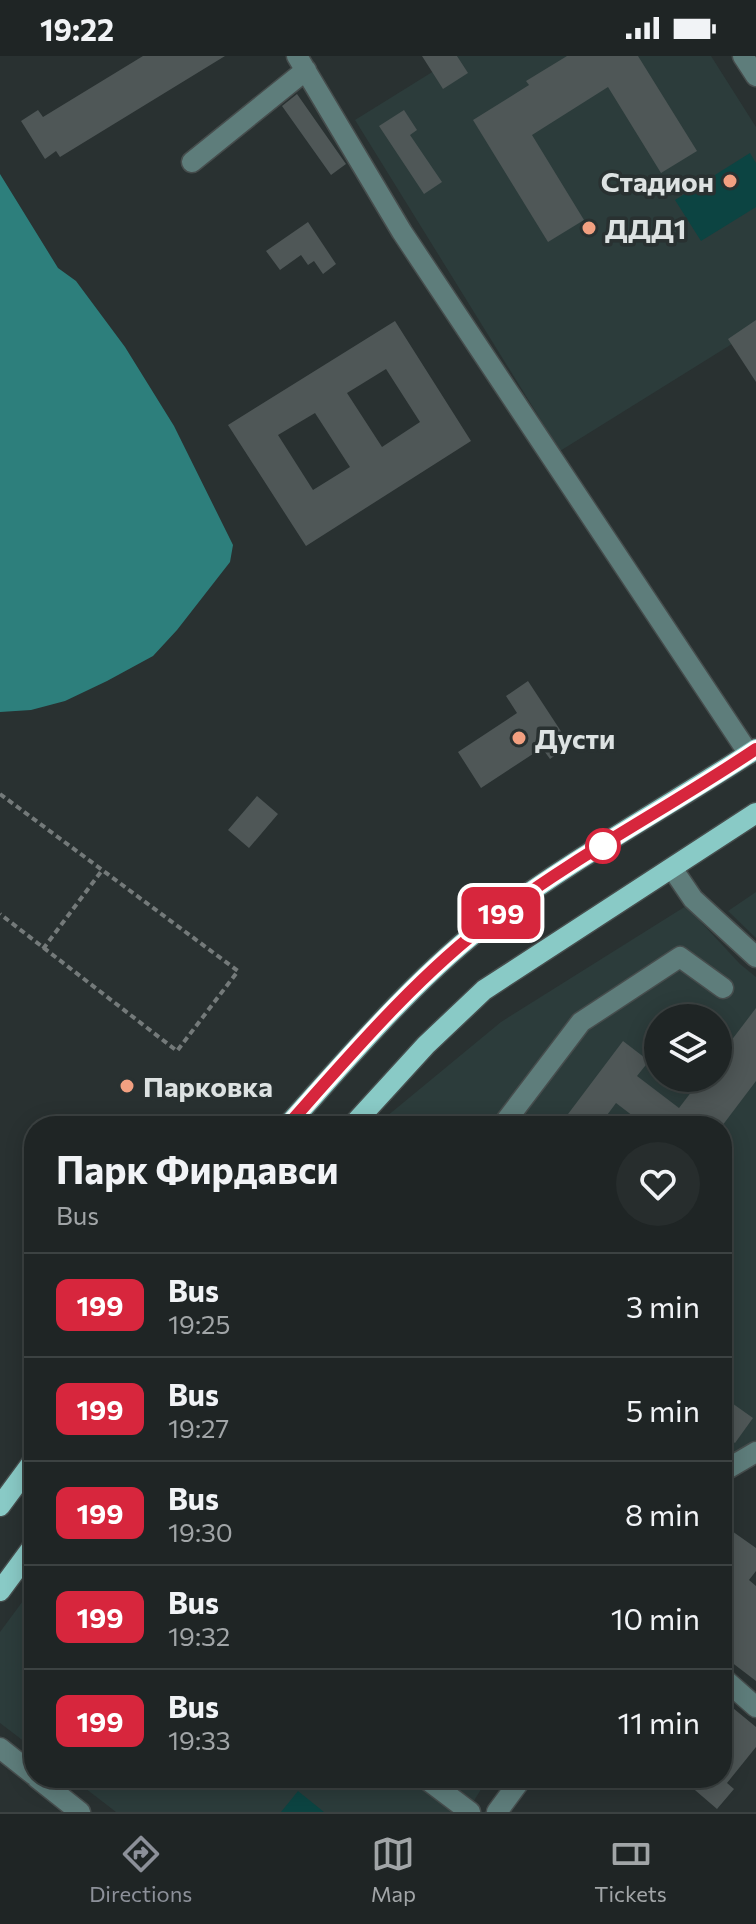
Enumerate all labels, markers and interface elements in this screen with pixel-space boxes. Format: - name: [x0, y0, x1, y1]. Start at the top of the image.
- text: 19:22: [40, 10, 114, 47]
- place label: Стадион: [601, 164, 714, 198]
- marker: Стадион: [721, 172, 739, 190]
- place label: ДДД1: [605, 211, 687, 245]
- marker: ДДД1: [580, 219, 598, 237]
- place label: Дусти: [535, 721, 615, 755]
- marker: Дусти: [510, 729, 528, 747]
- unlabelled marker: [586, 829, 620, 863]
- line badge: 199: [455, 887, 547, 939]
- text: 199: [477, 896, 525, 930]
- map controls: [644, 1004, 732, 1092]
- button: layers: [644, 1004, 732, 1092]
- place label: Парковка: [143, 1069, 273, 1103]
- marker: Парковка: [118, 1077, 136, 1095]
- button: heart: [616, 1142, 700, 1226]
- text: Парк Фирдавси: [56, 1145, 339, 1192]
- text: Bus: [56, 1199, 99, 1230]
- text: Bus: [168, 1271, 219, 1308]
- text: 3 min: [626, 1287, 700, 1324]
- text: 199: [76, 1288, 124, 1322]
- text: 19:25: [168, 1308, 230, 1339]
- text: Bus: [168, 1375, 219, 1412]
- text: 5 min: [626, 1391, 700, 1428]
- text: 199: [76, 1392, 124, 1426]
- text: 19:27: [168, 1412, 229, 1443]
- text: Bus: [168, 1479, 219, 1516]
- text: 8 min: [625, 1495, 700, 1532]
- text: 199: [76, 1496, 124, 1530]
- text: 19:30: [168, 1516, 233, 1547]
- text: Bus: [168, 1583, 219, 1620]
- text: 10 min: [611, 1599, 700, 1636]
- text: 199: [76, 1600, 124, 1634]
- text: 19:32: [168, 1620, 230, 1651]
- text: Bus: [168, 1687, 219, 1724]
- text: 11 min: [618, 1703, 700, 1740]
- text: 199: [76, 1704, 124, 1738]
- text: 19:33: [168, 1724, 231, 1755]
- tab: Directions: [89, 1832, 192, 1907]
- tab: Map: [371, 1832, 416, 1907]
- tab: Tickets: [594, 1832, 667, 1907]

